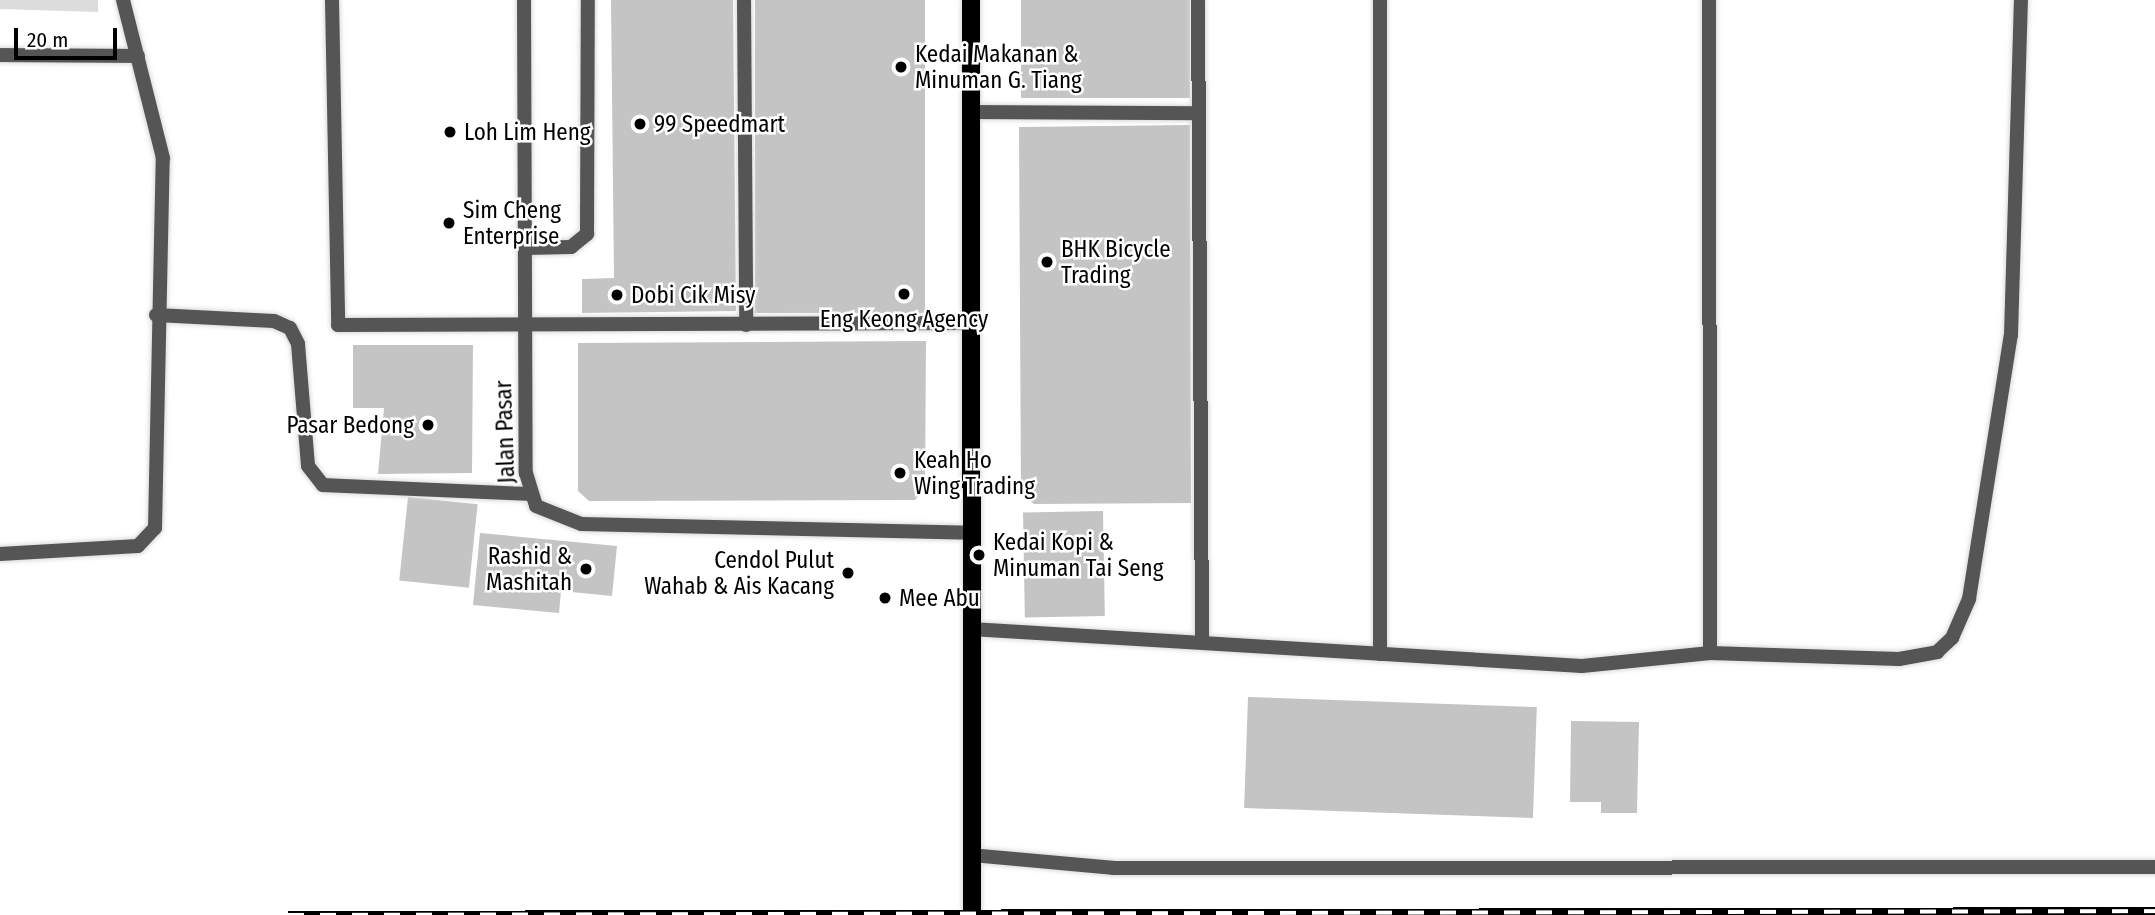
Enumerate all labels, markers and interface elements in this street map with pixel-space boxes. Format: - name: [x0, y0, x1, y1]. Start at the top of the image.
- scale bar: [18, 14, 121, 58]
- text: 20 m: [27, 27, 68, 53]
- place label: Kedai Makanan & Minuman G. Tiang: [915, 40, 1082, 94]
- marker: Kedai Makanan & Minuman G. Tiang: [893, 59, 909, 75]
- place label: 99 Speedmart: [654, 110, 785, 138]
- marker: 99 Speedmart: [632, 116, 648, 132]
- place label: Loh Lim Heng: [464, 118, 591, 146]
- marker: Loh Lim Heng: [442, 124, 458, 140]
- place label: Sim Cheng Enterprise: [463, 196, 561, 250]
- marker: Sim Cheng Enterprise: [441, 215, 457, 231]
- place label: BHK Bicycle Trading: [1061, 235, 1171, 289]
- marker: BHK Bicycle Trading: [1039, 254, 1055, 270]
- place label: Dobi Cik Misy: [631, 281, 755, 309]
- marker: Eng Keong Agency: [896, 286, 912, 302]
- marker: Dobi Cik Misy: [609, 287, 625, 303]
- place label: Eng Keong Agency: [820, 305, 988, 333]
- street label: Jalan Pasar: [489, 380, 521, 484]
- place label: Pasar Bedong: [286, 411, 414, 439]
- marker: Pasar Bedong: [420, 417, 436, 433]
- place label: Keah Ho Wing Trading: [914, 446, 1035, 500]
- marker: Keah Ho Wing Trading: [892, 465, 908, 481]
- place label: Kedai Kopi & Minuman Tai Seng: [993, 528, 1163, 582]
- place label: Rashid & Mashitah: [486, 542, 572, 596]
- place label: Cendol Pulut Wahab & Ais Kacang: [644, 546, 834, 600]
- marker: Kedai Kopi & Minuman Tai Seng: [971, 547, 987, 563]
- marker: Rashid & Mashitah: [578, 561, 594, 577]
- marker: Cendol Pulut Wahab & Ais Kacang: [840, 565, 856, 581]
- place label: Mee Abu: [899, 584, 980, 612]
- marker: Mee Abu: [877, 590, 893, 606]

